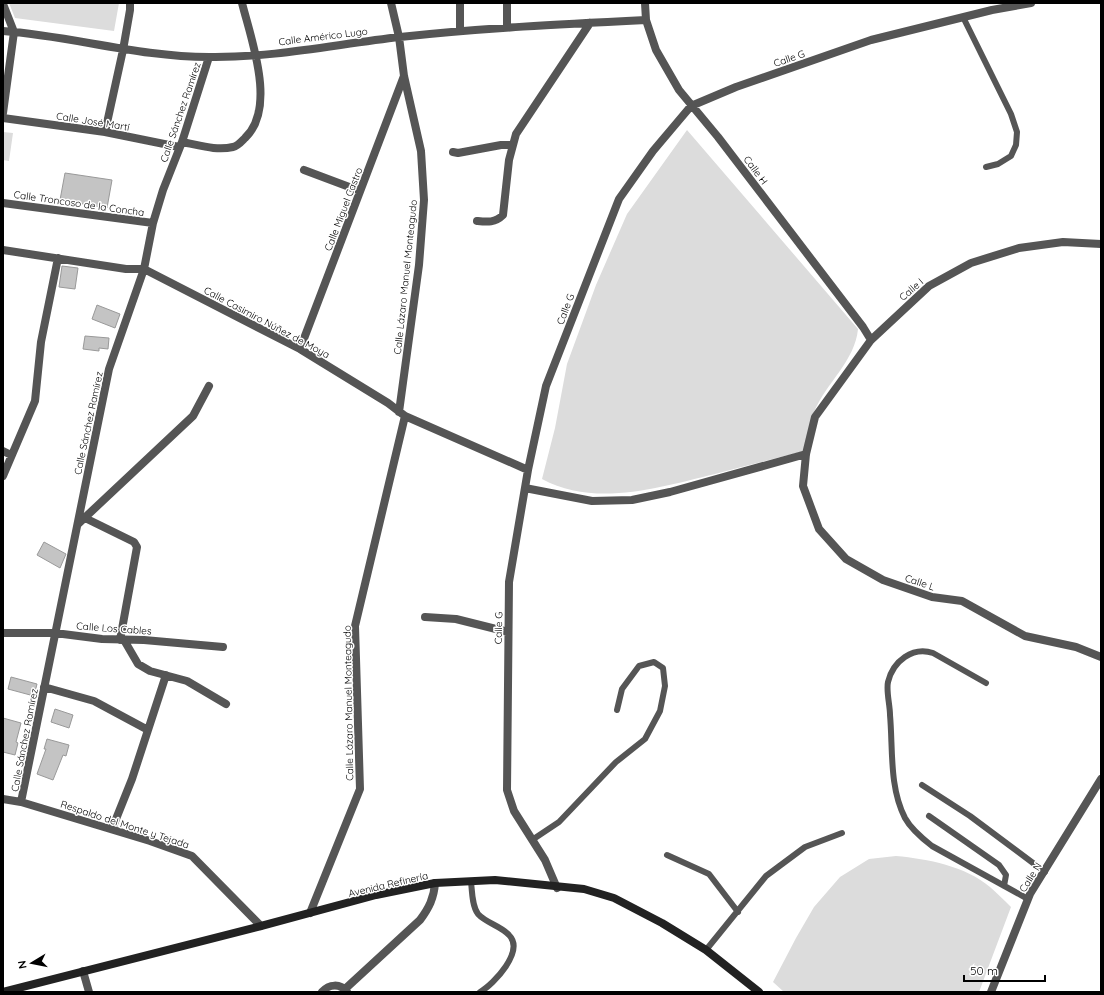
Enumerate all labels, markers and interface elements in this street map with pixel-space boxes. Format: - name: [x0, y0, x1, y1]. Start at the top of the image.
- street label: Calle Américo Lugo: [278, 25, 368, 48]
- street label: Calle G: [772, 47, 807, 70]
- street label: Calle Sánchez Ramírez: [157, 60, 204, 164]
- street label: Calle José Martí: [55, 109, 131, 134]
- street label: Calle H: [741, 153, 771, 187]
- street label: Calle Miguel Castro: [321, 165, 365, 253]
- street label: Calle Troncoso de la Concha: [13, 188, 145, 219]
- street label: Calle Lázaro Manuel Monteagudo: [391, 199, 420, 355]
- street label: Calle I: [897, 275, 926, 303]
- street label: Calle Casimiro Núñez de Moya: [201, 284, 332, 361]
- street label: Calle G: [554, 292, 577, 327]
- street label: Calle Sánchez Ramírez: [71, 370, 106, 476]
- street label: Calle L: [903, 572, 937, 594]
- street label: Calle G: [492, 612, 505, 644]
- street label: Calle Los Cables: [76, 619, 152, 638]
- street label: Calle Lázaro Manuel Monteagudo: [341, 625, 356, 781]
- street label: Calle Sánchez Ramírez: [8, 687, 41, 793]
- street label: Respaldo del Monte y Tejada: [59, 798, 191, 851]
- street label: Calle N: [1016, 860, 1045, 895]
- street label: Avenida Refinería: [347, 869, 429, 900]
- north arrow: [12, 943, 52, 983]
- scale bar: [964, 957, 1045, 983]
- text: N: [15, 960, 30, 970]
- text: 50 m: [970, 963, 998, 978]

